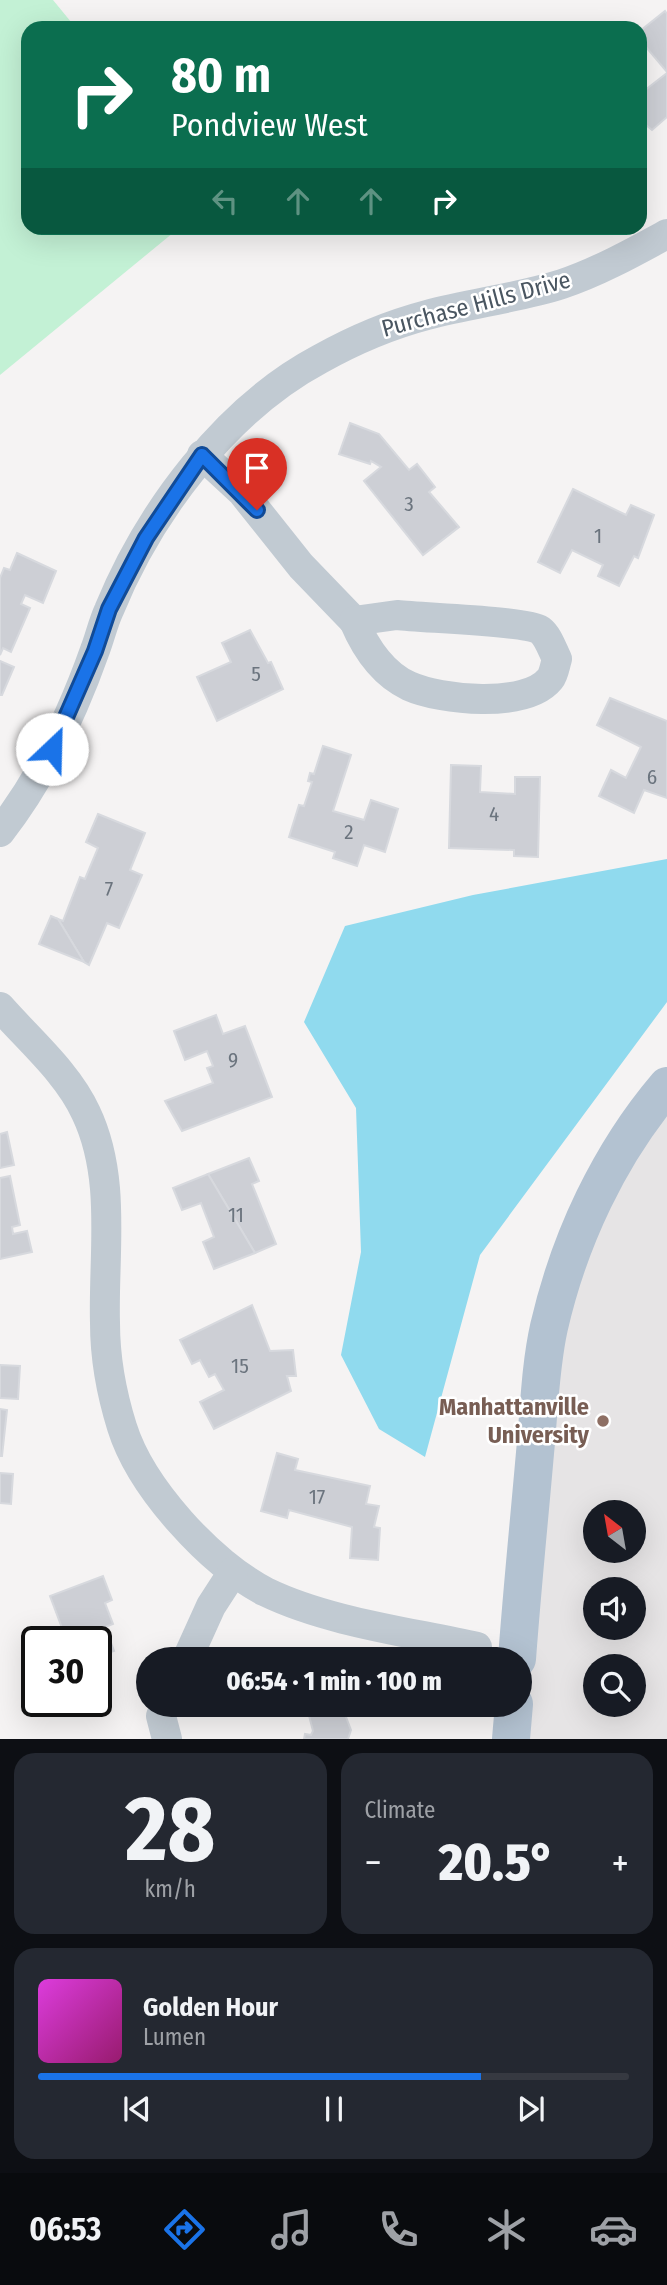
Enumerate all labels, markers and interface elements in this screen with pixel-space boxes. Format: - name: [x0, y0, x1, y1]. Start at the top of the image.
- text: 80 m: [171, 46, 271, 105]
- icon: right: [56, 49, 147, 140]
- text: Pondview West: [171, 106, 368, 144]
- icon: left: [206, 182, 244, 220]
- icon: ahead: [279, 182, 317, 220]
- icon: ahead: [352, 182, 390, 220]
- icon: right: [425, 182, 463, 220]
- street label: Purchase Hills Drive: [378, 265, 574, 343]
- pin: [227, 438, 287, 510]
- icon: arrive: [238, 449, 276, 487]
- house number: 3: [404, 491, 414, 517]
- house number: 1: [594, 523, 602, 549]
- house number: 5: [251, 661, 261, 687]
- position arrow: [15, 712, 89, 786]
- house number: 6: [647, 764, 657, 790]
- house number: 4: [489, 801, 499, 827]
- house number: 2: [344, 819, 354, 845]
- house number: 7: [105, 876, 113, 902]
- house number: 9: [228, 1047, 238, 1073]
- house number: 11: [228, 1202, 244, 1228]
- house number: 15: [231, 1353, 249, 1379]
- place label: Manhattanville University: [439, 1393, 590, 1449]
- marker: Manhattanville University: [595, 1413, 611, 1429]
- house number: 17: [309, 1484, 325, 1510]
- north arrow: [583, 1500, 646, 1563]
- map controls: [583, 1500, 646, 1717]
- button: sound: [583, 1577, 646, 1640]
- speed limit sign: 30: [21, 1626, 112, 1717]
- button: search: [583, 1654, 646, 1717]
- text: 06:54 · 1 min · 100 m: [226, 1666, 442, 1697]
- text: 28: [125, 1775, 215, 1884]
- text: Climate: [365, 1796, 435, 1824]
- text: 20.5°: [439, 1831, 554, 1894]
- text: −: [365, 1840, 382, 1886]
- text: +: [612, 1840, 629, 1886]
- text: km/h: [145, 1875, 196, 1903]
- text: Golden Hour: [143, 1992, 278, 2023]
- text: Lumen: [143, 2023, 206, 2051]
- icon: previous: [118, 2090, 156, 2128]
- icon: pause: [315, 2090, 353, 2128]
- icon: next: [512, 2090, 550, 2128]
- icon: directions: [160, 2205, 209, 2254]
- icon: music: [267, 2205, 316, 2254]
- icon: phone: [374, 2205, 423, 2254]
- icon: climate: [482, 2205, 531, 2254]
- icon: car: [589, 2205, 638, 2254]
- text: 06:53: [29, 2210, 101, 2248]

